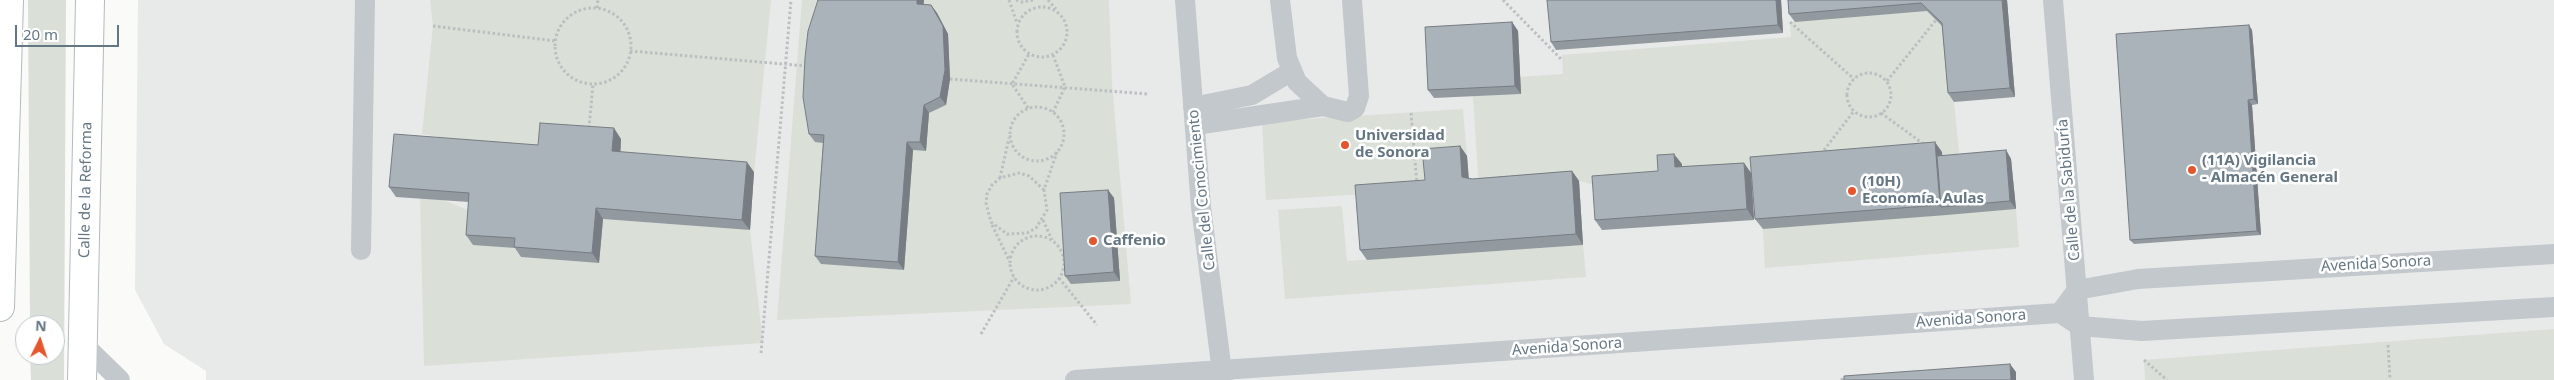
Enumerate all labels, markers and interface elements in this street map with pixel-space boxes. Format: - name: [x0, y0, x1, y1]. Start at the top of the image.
- scale bar: [18, 15, 121, 47]
- text: 20 m: [23, 24, 58, 44]
- street label: Calle del Conocimiento: [1185, 109, 1219, 271]
- street label: Calle de la Sabiduría: [2054, 118, 2084, 262]
- street label: Calle de la Reforma: [76, 122, 96, 258]
- place label: Universidad de Sonora: [1355, 127, 1445, 162]
- marker: Universidad de Sonora: [1339, 139, 1351, 151]
- place label: (11A) Vigilancia - Almacén General: [2202, 152, 2338, 187]
- marker: (11A) Vigilancia - Almacén General: [2186, 164, 2198, 176]
- place label: (10H) Economía. Aulas: [1862, 173, 1984, 208]
- marker: (10H) Economía. Aulas: [1846, 185, 1858, 197]
- place label: Caffenio: [1103, 232, 1166, 250]
- marker: Caffenio: [1087, 235, 1099, 247]
- street label: Avenida Sonora: [2320, 252, 2432, 276]
- street label: Avenida Sonora: [1915, 306, 2027, 332]
- north arrow: [15, 315, 65, 365]
- text: N: [35, 316, 47, 335]
- street label: Avenida Sonora: [1511, 334, 1623, 360]

